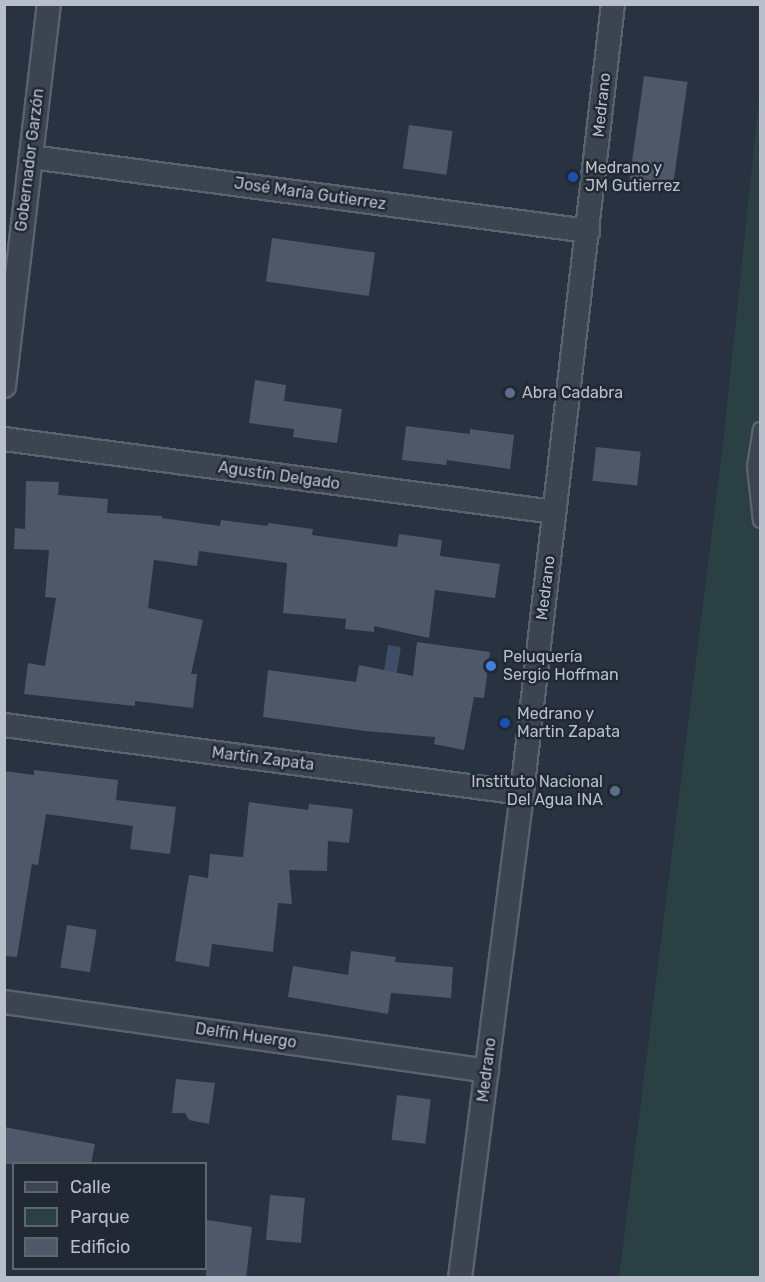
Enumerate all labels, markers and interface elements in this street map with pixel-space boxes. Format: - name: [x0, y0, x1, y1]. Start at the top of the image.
- street label: Medrano: [589, 72, 615, 138]
- street label: Gobernador Garzón: [12, 87, 48, 233]
- place label: Medrano y JM Gutierrez: [585, 158, 680, 196]
- marker: Medrano y JM Gutierrez: [566, 170, 580, 184]
- street label: José María Gutierrez: [233, 174, 387, 214]
- place label: Abra Cadabra: [522, 383, 623, 403]
- marker: Abra Cadabra: [503, 386, 517, 400]
- street label: Agustín Delgado: [217, 458, 341, 494]
- street label: Medrano: [533, 555, 559, 621]
- place label: Peluquería Sergio Hoffman: [503, 647, 619, 685]
- marker: Peluquería Sergio Hoffman: [484, 659, 498, 673]
- place label: Medrano y Martin Zapata: [517, 704, 620, 742]
- marker: Medrano y Martin Zapata: [498, 716, 512, 730]
- street label: Martín Zapata: [211, 743, 315, 775]
- place label: Instituto Nacional Del Agua INA: [471, 772, 603, 810]
- marker: Instituto Nacional Del Agua INA: [608, 784, 622, 798]
- street label: Delfín Huergo: [194, 1019, 298, 1053]
- street label: Medrano: [474, 1037, 500, 1103]
- legend: [12, 1162, 207, 1270]
- text: Calle: [70, 1176, 111, 1198]
- text: Parque: [70, 1206, 130, 1228]
- text: Edificio: [70, 1236, 130, 1258]

